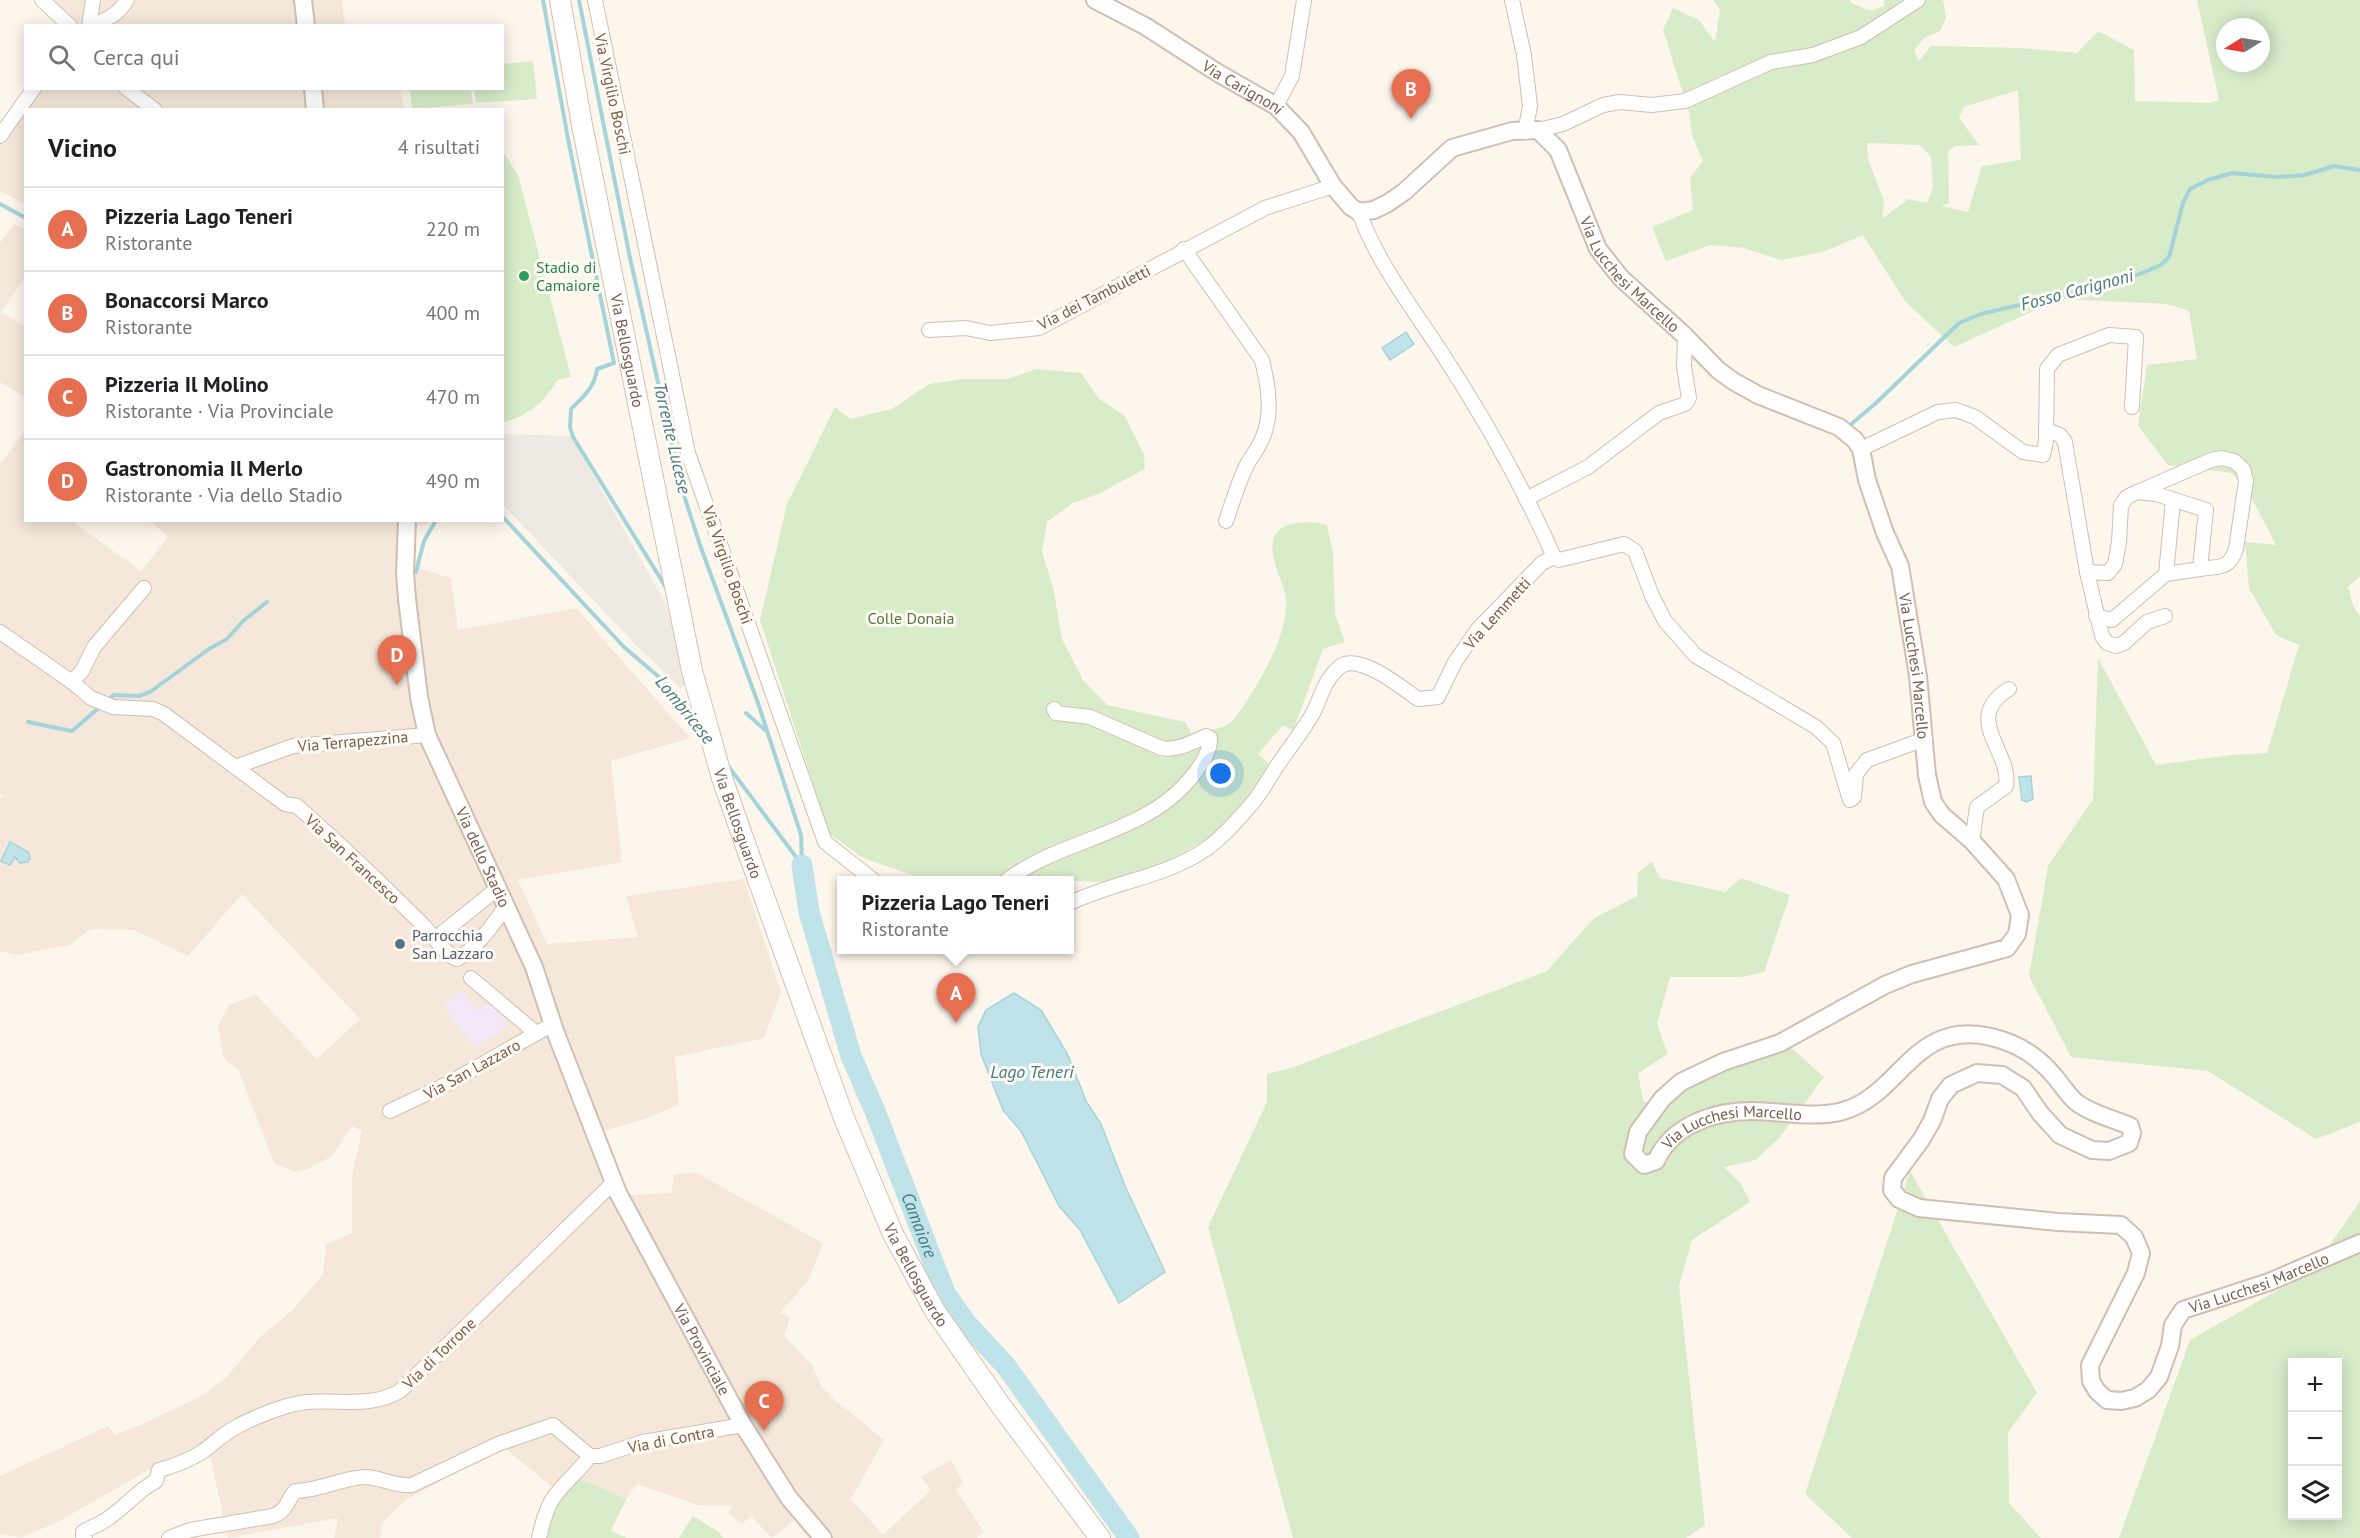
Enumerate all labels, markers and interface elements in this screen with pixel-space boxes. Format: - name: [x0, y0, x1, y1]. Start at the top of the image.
- north arrow: [2216, 18, 2270, 72]
- search box: [24, 24, 504, 90]
- street label: Via Virgilio Boschi: [590, 31, 636, 156]
- icon: search: [45, 41, 78, 74]
- text: Cerca qui: [93, 43, 180, 71]
- street label: Via Carignoni: [1198, 55, 1289, 118]
- pin: B: [1392, 70, 1430, 119]
- text: Vicino: [48, 131, 117, 164]
- text: 4 risultati: [398, 134, 480, 160]
- text: Pizzeria Lago Teneri: [105, 202, 293, 230]
- street label: Via Lucchesi Marcello: [1575, 212, 1684, 337]
- text: A: [61, 216, 74, 242]
- text: 220 m: [426, 216, 480, 242]
- text: Ristorante: [105, 230, 192, 256]
- place label: Stadio di Camaiore: [536, 257, 600, 295]
- street label: Via dei Tambuletti: [1033, 260, 1154, 334]
- water label: Fosso Carignoni: [2018, 263, 2137, 316]
- marker: Stadio di Camaiore: [517, 269, 531, 283]
- text: Bonaccorsi Marco: [105, 286, 269, 314]
- street label: Via Bellosguardo: [606, 291, 649, 409]
- text: B: [62, 300, 73, 326]
- text: 400 m: [426, 300, 480, 326]
- text: Ristorante: [105, 314, 192, 340]
- text: Pizzeria Il Molino: [105, 370, 269, 398]
- water label: Torrente Lucese: [648, 380, 697, 497]
- text: C: [62, 384, 73, 410]
- text: 470 m: [426, 384, 480, 410]
- text: Ristorante · Via Provinciale: [105, 398, 334, 424]
- text: Gastronomia Il Merlo: [105, 454, 303, 482]
- text: D: [61, 468, 74, 494]
- text: 490 m: [426, 468, 480, 494]
- text: Ristorante · Via dello Stadio: [105, 482, 343, 508]
- street label: Via Virgilio Boschi: [698, 502, 758, 627]
- street label: Via Lemmetti: [1459, 573, 1535, 654]
- street label: Via Lucchesi Marcello: [1894, 590, 1934, 740]
- park label: Colle Donaia: [868, 608, 954, 628]
- pin: D: [378, 636, 416, 685]
- water label: Lombricese: [651, 671, 720, 749]
- street label: Via Terrapezzina: [296, 726, 409, 756]
- your location: [1206, 759, 1235, 788]
- street label: Via Bellosguardo: [709, 765, 767, 881]
- street label: Via dello Stadio: [451, 803, 515, 910]
- street label: Via San Francesco: [301, 809, 405, 908]
- popup: [837, 876, 1074, 954]
- text: Pizzeria Lago Teneri: [861, 888, 1050, 916]
- text: Ristorante: [861, 916, 949, 942]
- place label: Parrocchia San Lazzaro: [412, 925, 494, 963]
- marker: Parrocchia San Lazzaro: [393, 937, 407, 951]
- pin: A: [936, 974, 976, 1023]
- street label: Via San Lazzaro: [419, 1034, 524, 1104]
- water label: Lago Teneri: [990, 1060, 1075, 1083]
- street label: Via Lucchesi Marcello: [1656, 1101, 1803, 1154]
- water label: Camaiore: [896, 1189, 943, 1262]
- street label: Via Bellosguardo: [879, 1219, 953, 1331]
- street label: Via Lucchesi Marcello: [2185, 1248, 2332, 1318]
- street label: Via Provinciale: [669, 1299, 735, 1399]
- street label: Via di Torrone: [398, 1313, 480, 1394]
- map controls: [2288, 1358, 2342, 1520]
- button: +: [2288, 1358, 2342, 1412]
- pin: C: [744, 1382, 783, 1431]
- button: −: [2288, 1412, 2342, 1466]
- street label: Via di Contra: [625, 1421, 716, 1457]
- button: layers: [2288, 1466, 2342, 1520]

